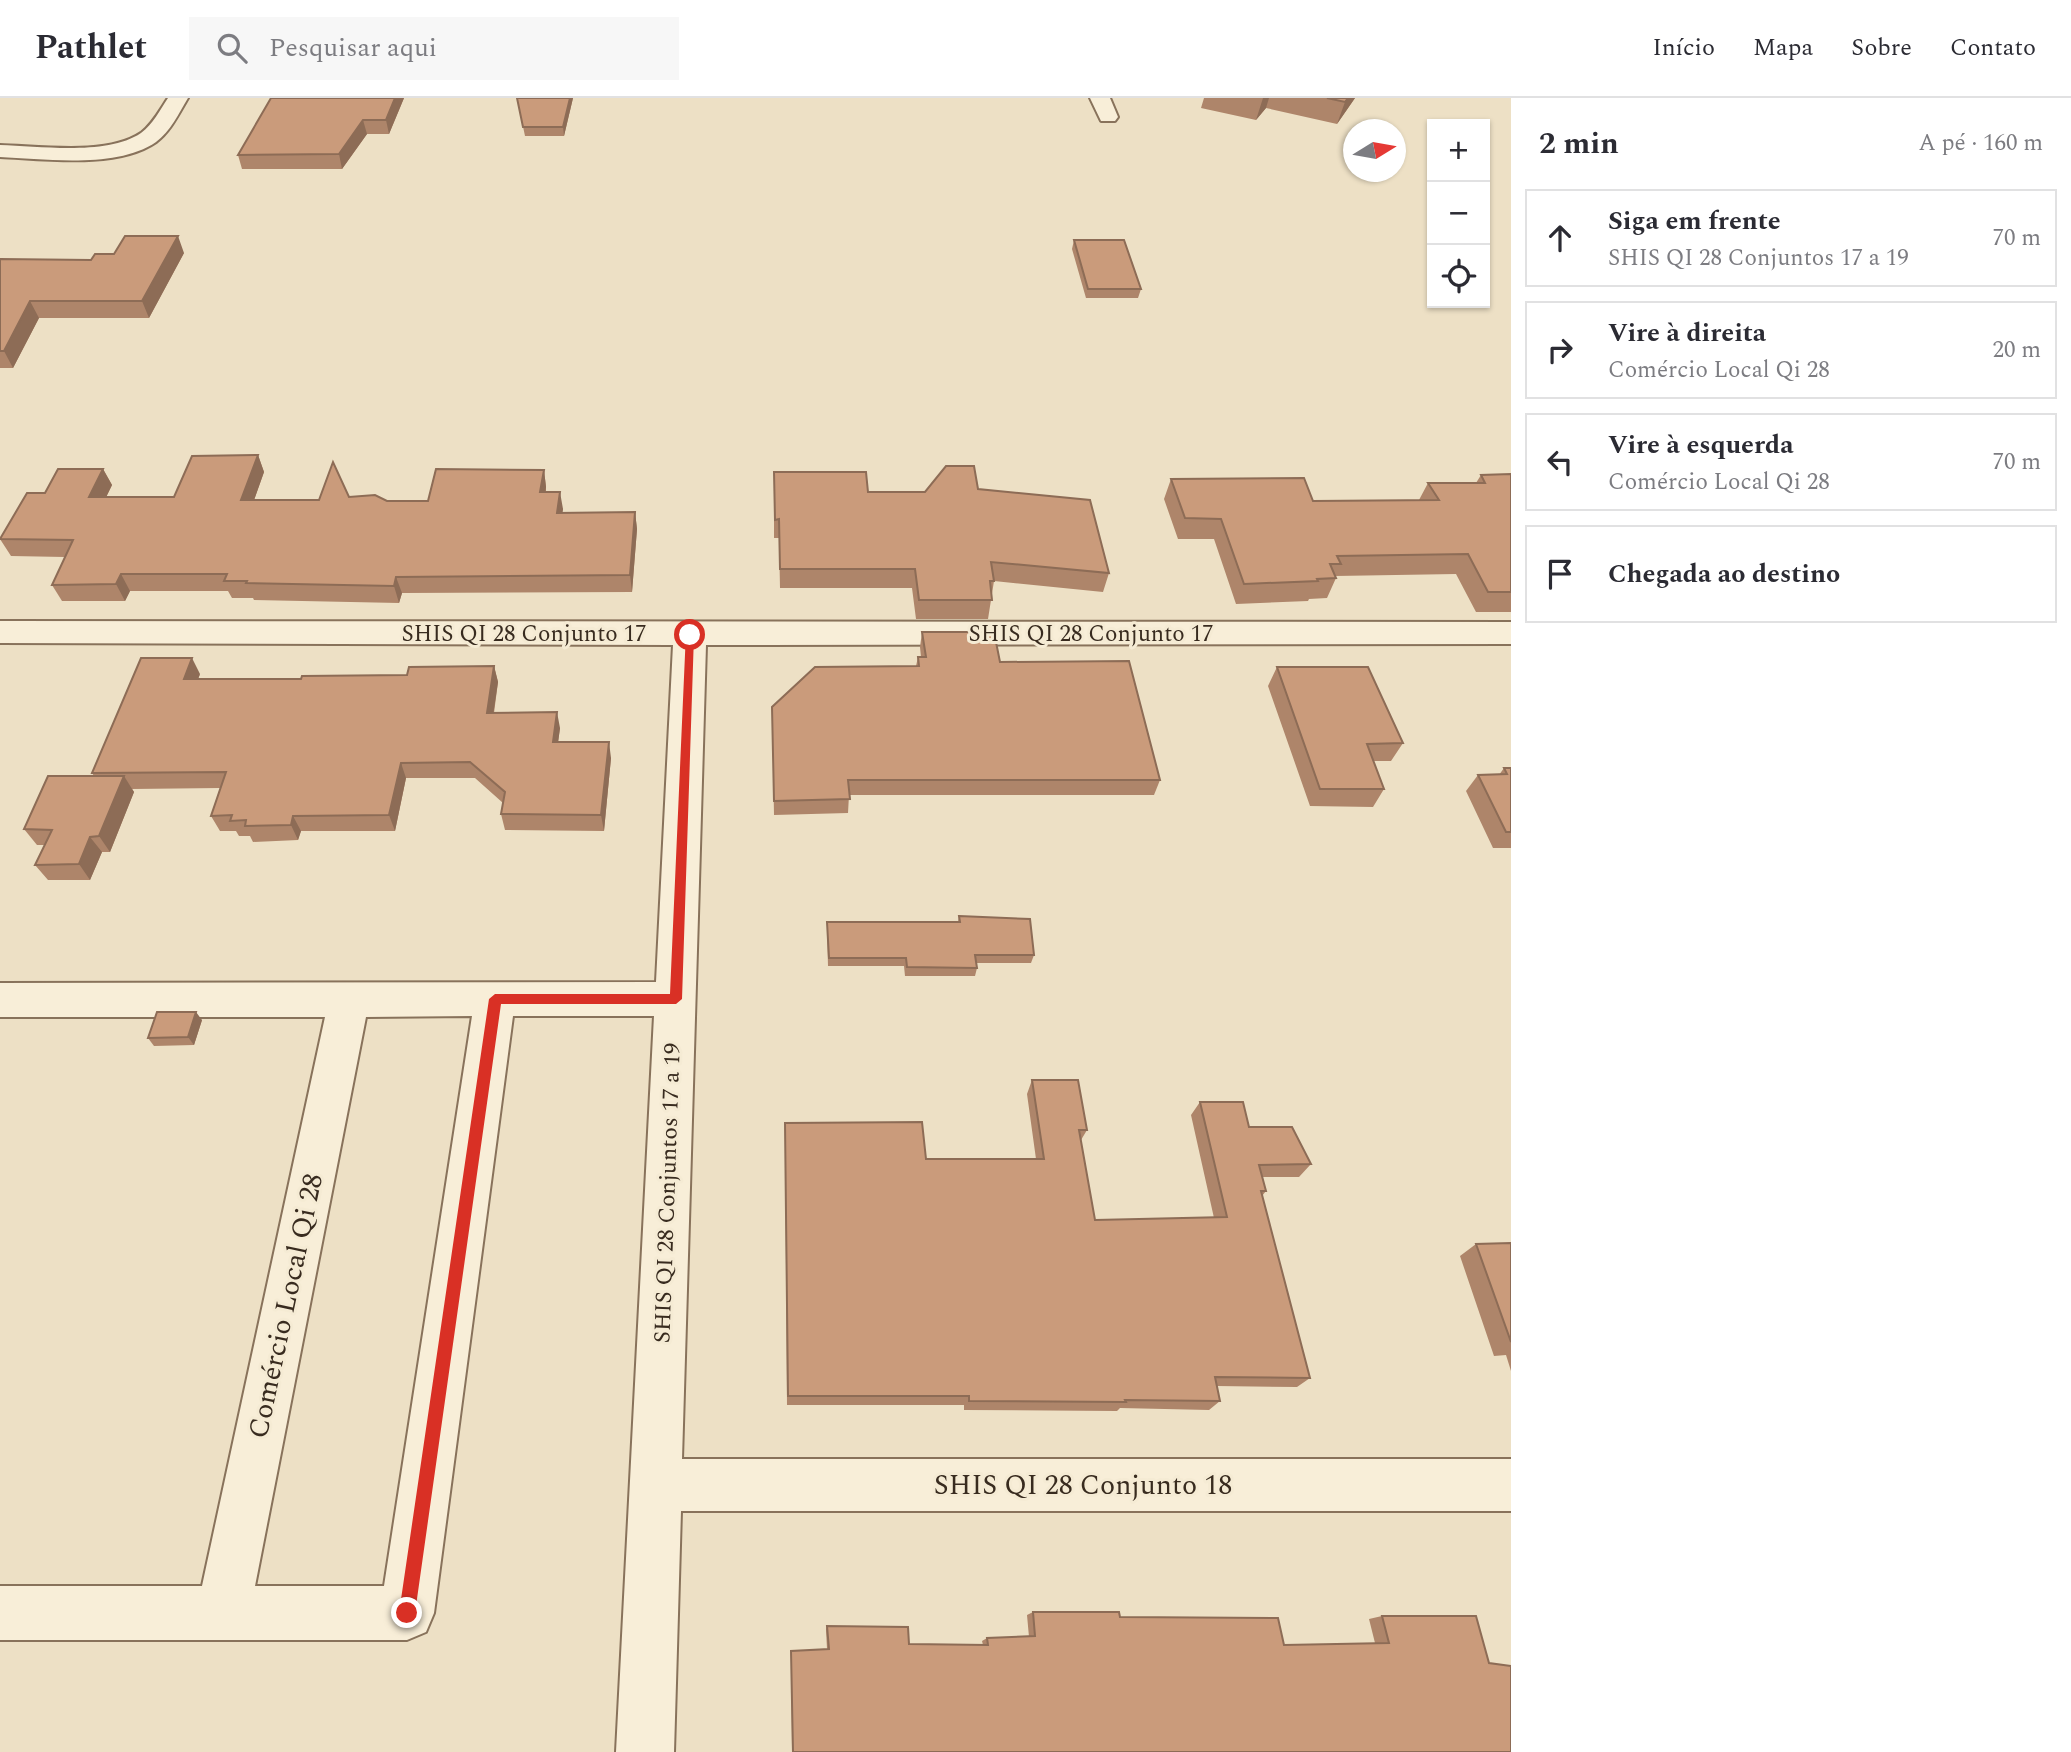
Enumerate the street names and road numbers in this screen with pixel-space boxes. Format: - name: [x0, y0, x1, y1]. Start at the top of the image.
- street label: SHIS QI 28 Conjunto 17: [401, 617, 647, 652]
- street label: SHIS QI 28 Conjunto 17: [968, 617, 1214, 652]
- street label: SHIS QI 28 Conjuntos 17 a 19: [645, 1042, 691, 1344]
- street label: Comércio Local Qi 28: [237, 1169, 335, 1443]
- street label: SHIS QI 28 Conjunto 18: [934, 1464, 1232, 1507]

